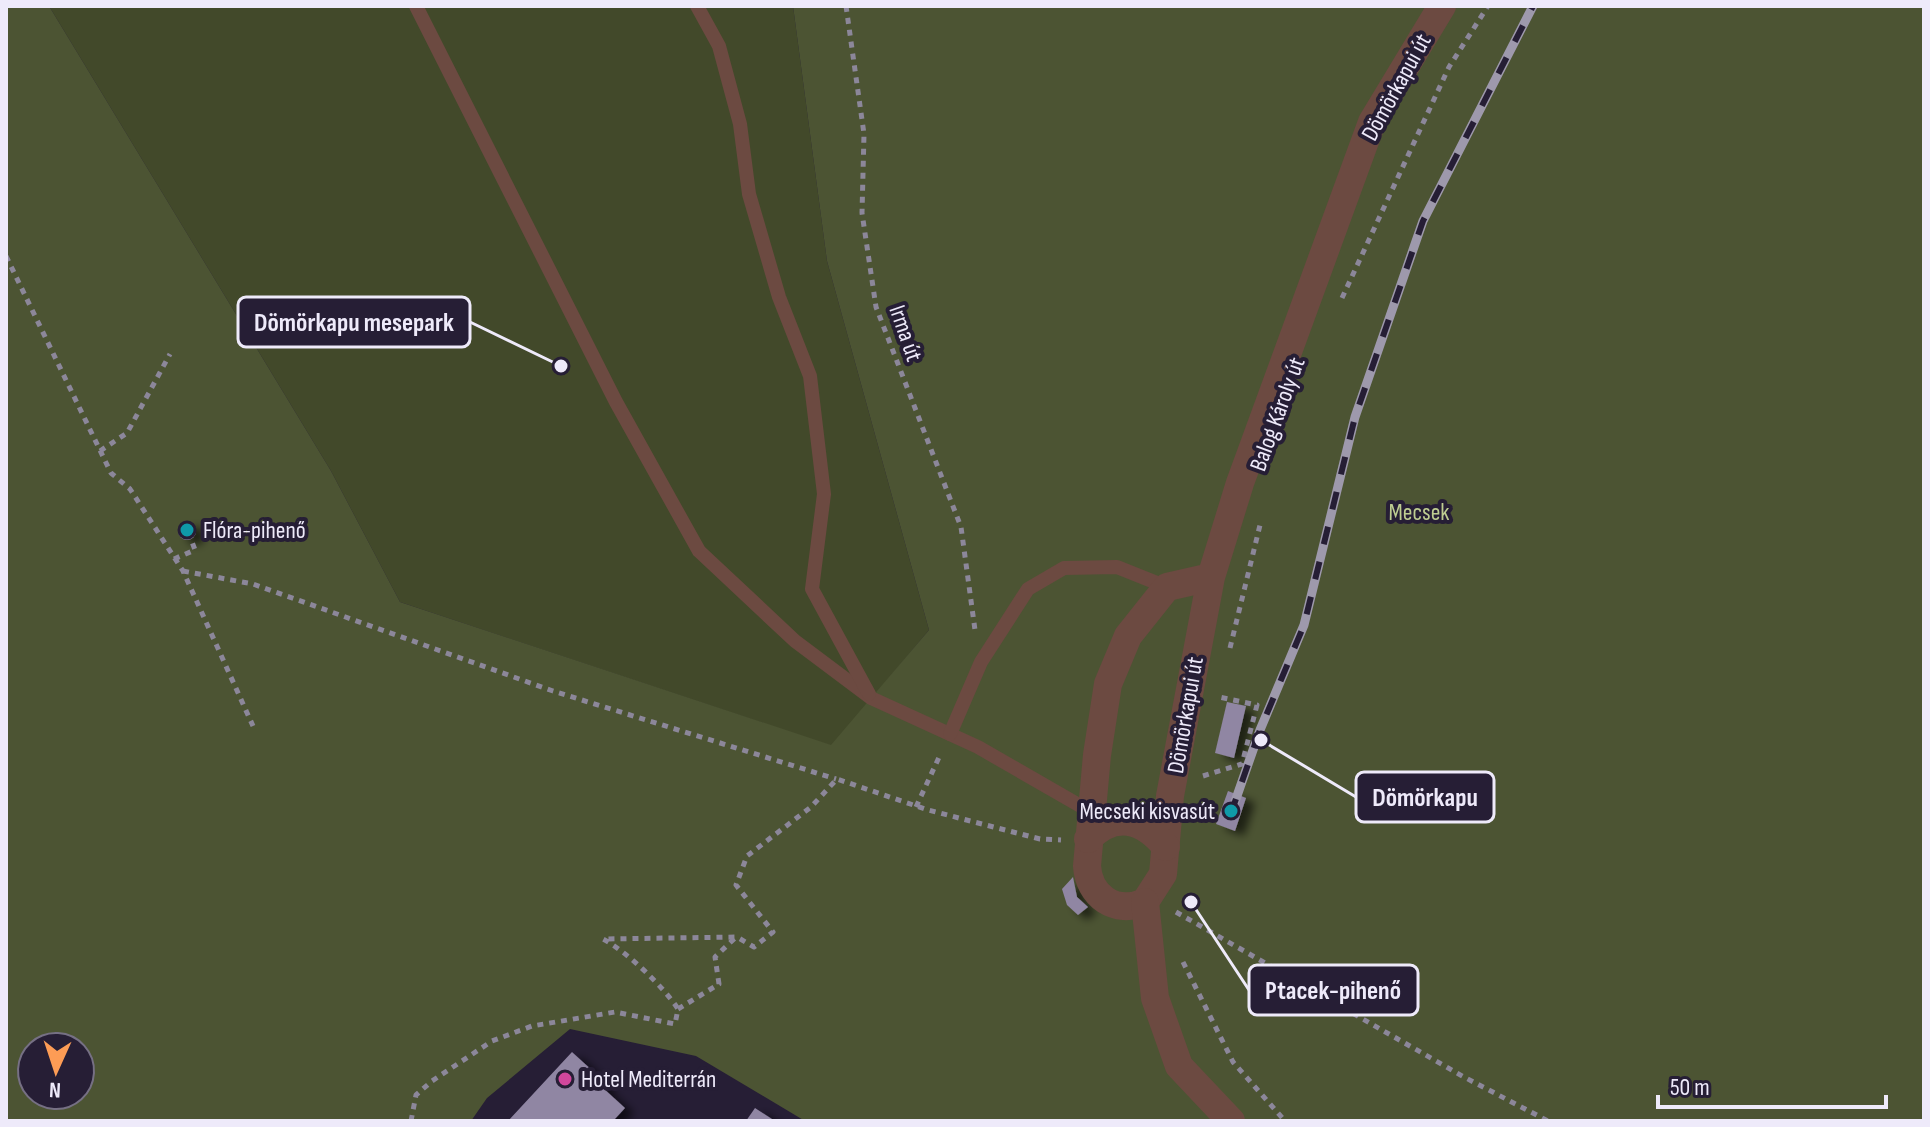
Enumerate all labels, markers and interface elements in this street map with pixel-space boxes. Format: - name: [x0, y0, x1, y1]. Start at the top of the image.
- street label: Dömörkapui út: [1355, 29, 1438, 146]
- callout: Dömörkapu mesepark: [238, 297, 470, 347]
- street label: Irma út: [882, 301, 929, 365]
- text: Dömörkapu mesepark: [254, 308, 454, 339]
- street label: Balog Károly út: [1243, 353, 1311, 475]
- park label: Mecsek: [1389, 498, 1449, 527]
- place label: Flóra-pihenő: [203, 516, 306, 545]
- marker: Flóra-pihenő: [178, 521, 196, 539]
- street label: Dömörkapui út: [1161, 654, 1210, 776]
- callout: Dömörkapu: [1356, 772, 1494, 822]
- text: Dömörkapu: [1372, 783, 1478, 814]
- place label: Mecseki kisvasút: [1079, 797, 1215, 826]
- marker: Mecseki kisvasút: [1222, 802, 1240, 820]
- callout: Ptacek-pihenő: [1249, 965, 1418, 1015]
- text: Ptacek-pihenő: [1265, 976, 1401, 1007]
- north arrow: [16, 1031, 96, 1111]
- scale bar: [1658, 1059, 1886, 1109]
- place label: Hotel Mediterrán: [581, 1065, 716, 1094]
- marker: Hotel Mediterrán: [556, 1070, 574, 1088]
- text: 50 m: [1670, 1073, 1710, 1102]
- text: N: [48, 1076, 62, 1103]

